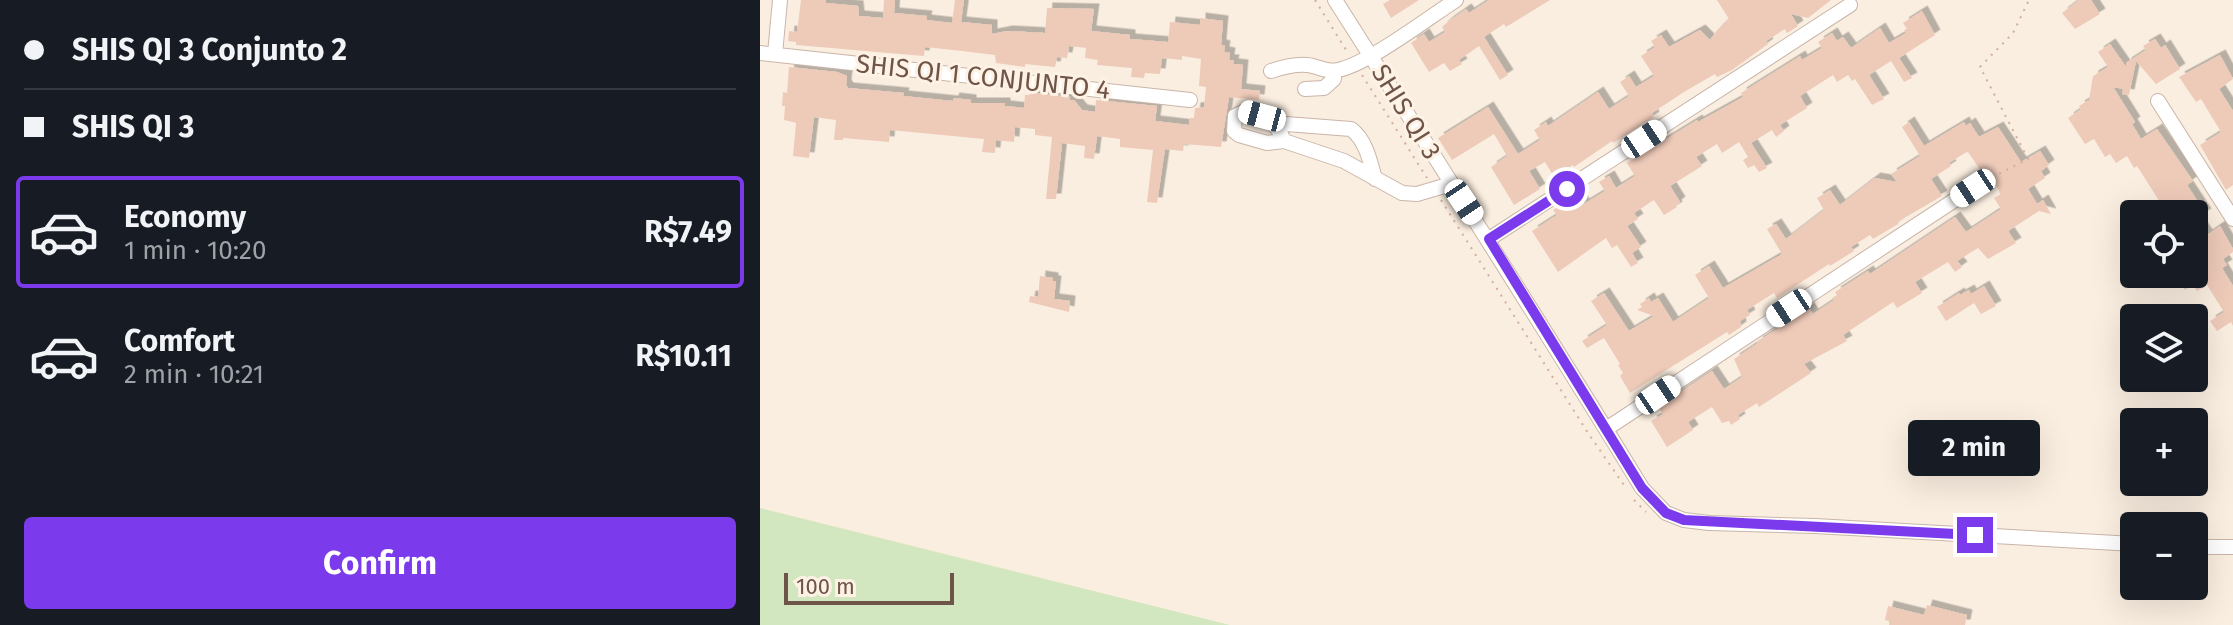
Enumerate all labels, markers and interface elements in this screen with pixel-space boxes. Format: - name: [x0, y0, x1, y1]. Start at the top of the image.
- text: SHIS QI 3 Conjunto 2: [72, 32, 347, 68]
- street label: SHIS QI 1 CONJUNTO 4: [854, 48, 1112, 106]
- street label: SHIS QI 3: [1365, 59, 1447, 165]
- car: [1236, 98, 1288, 134]
- text: SHIS QI 3: [72, 109, 194, 145]
- car: [1617, 116, 1671, 162]
- car: [1946, 165, 2000, 211]
- route start: [1549, 171, 1585, 207]
- car: [1441, 175, 1487, 229]
- icon: car: [28, 196, 100, 268]
- text: Economy: [124, 199, 246, 235]
- map controls: [2120, 200, 2208, 600]
- button: locate: [2120, 200, 2208, 288]
- text: R$7.49: [644, 214, 732, 250]
- text: 1 min · 10:20: [124, 235, 266, 266]
- car: [1762, 285, 1816, 331]
- button: layers: [2120, 304, 2208, 392]
- icon: car: [28, 320, 100, 392]
- text: Comfort: [124, 323, 235, 359]
- text: R$10.11: [635, 338, 732, 374]
- text: 2 min · 10:21: [124, 359, 264, 390]
- car: [1631, 372, 1685, 418]
- button: +: [2120, 408, 2208, 496]
- callout: 2 min: [1909, 419, 2041, 475]
- text: 2 min: [1942, 432, 2006, 463]
- button: −: [2120, 512, 2208, 600]
- button: Confirm: [24, 517, 736, 609]
- route end: [1957, 517, 1993, 553]
- scale bar: [784, 569, 954, 605]
- text: 100 m: [796, 573, 855, 600]

